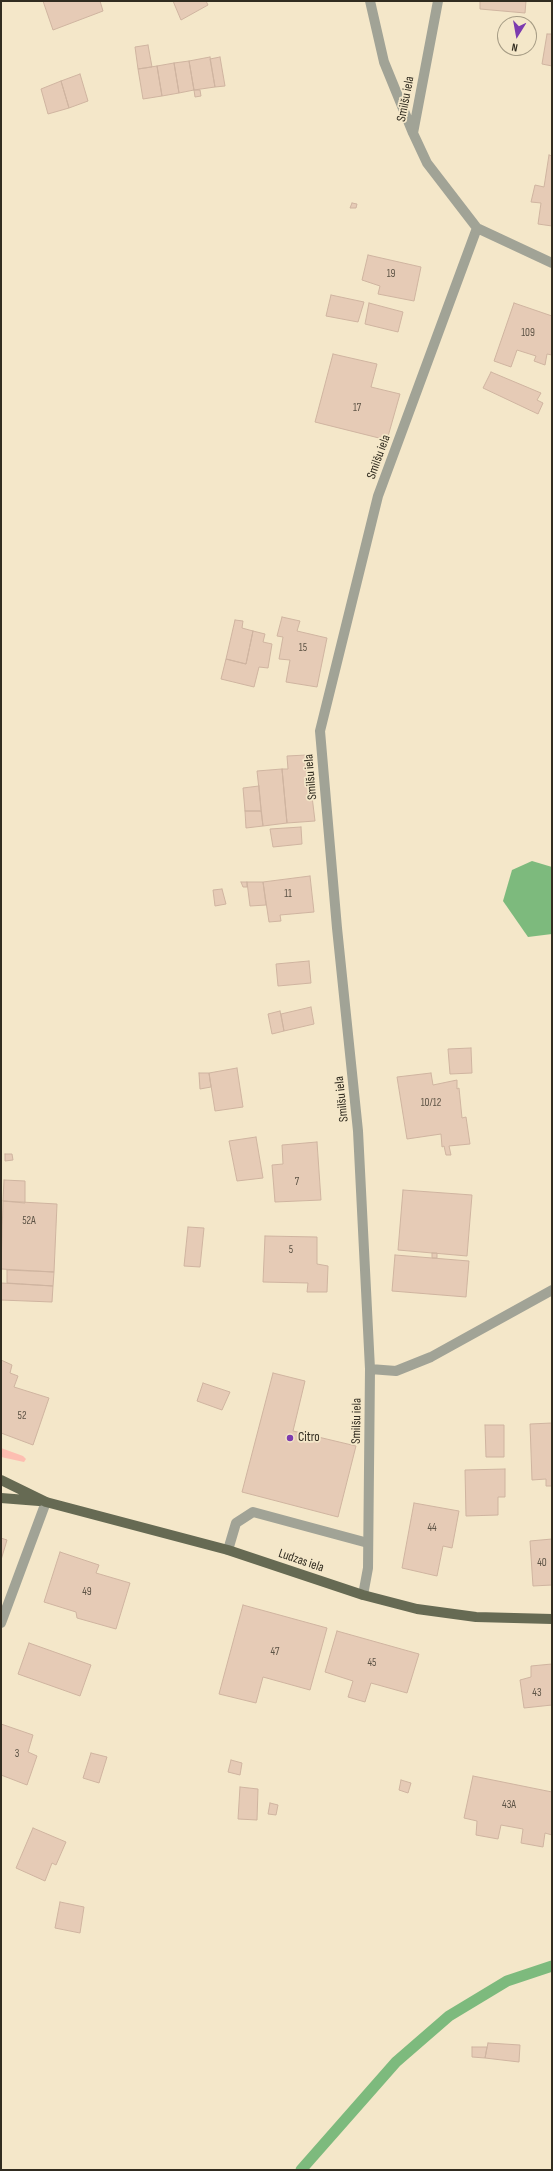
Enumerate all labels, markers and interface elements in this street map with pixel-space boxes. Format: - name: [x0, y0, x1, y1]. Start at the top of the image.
- north arrow: [497, 16, 537, 56]
- text: N: [511, 40, 519, 54]
- street label: Smilšu iela: [394, 75, 418, 123]
- house number: 19: [387, 267, 395, 281]
- house number: 109: [521, 326, 535, 340]
- house number: 17: [353, 401, 361, 415]
- street label: Smilšu iela: [364, 433, 394, 481]
- house number: 15: [299, 641, 307, 655]
- street label: Smilšu iela: [301, 753, 321, 801]
- house number: 11: [284, 887, 292, 901]
- street label: Smilšu iela: [332, 1075, 352, 1123]
- house number: 10/12: [421, 1096, 441, 1110]
- house number: 7: [295, 1175, 299, 1189]
- house number: 52A: [22, 1214, 36, 1228]
- house number: 5: [289, 1243, 293, 1257]
- street label: Smilšu iela: [349, 1398, 365, 1444]
- house number: 52: [18, 1409, 26, 1423]
- place label: Citro: [298, 1430, 320, 1446]
- marker: Citro: [285, 1433, 295, 1443]
- house number: 44: [427, 1521, 437, 1535]
- street label: Ludzas iela: [276, 1546, 326, 1576]
- house number: 40: [537, 1556, 547, 1570]
- house number: 49: [82, 1585, 92, 1599]
- house number: 47: [271, 1645, 279, 1659]
- house number: 45: [367, 1656, 377, 1670]
- house number: 43: [532, 1686, 542, 1700]
- house number: 3: [15, 1747, 19, 1761]
- house number: 43A: [502, 1798, 516, 1812]

